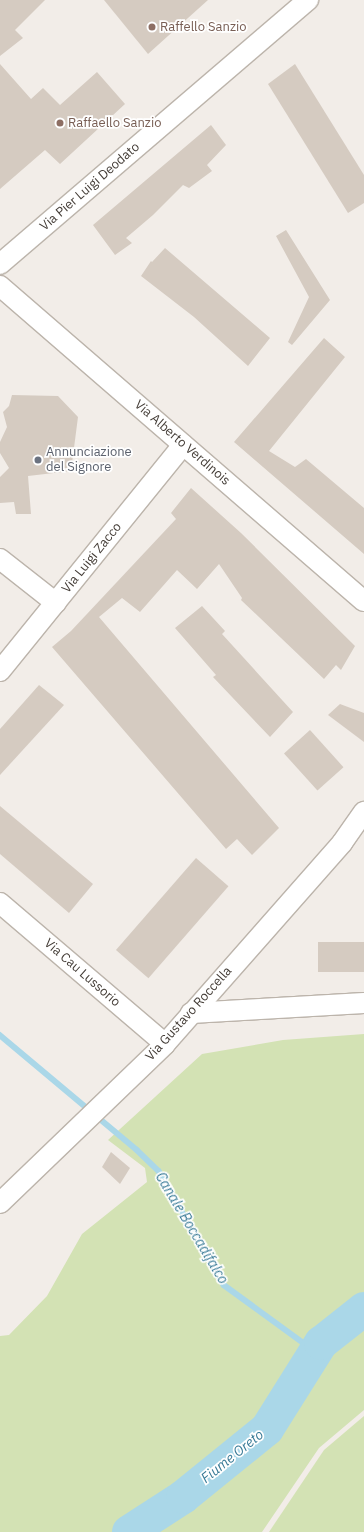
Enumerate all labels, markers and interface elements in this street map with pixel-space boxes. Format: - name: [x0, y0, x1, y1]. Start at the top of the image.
- place label: Raffello Sanzio: [160, 19, 246, 35]
- marker: Raffello Sanzio: [147, 22, 157, 32]
- place label: Raffaello Sanzio: [68, 115, 161, 131]
- marker: Raffaello Sanzio: [55, 118, 65, 128]
- street label: Via Pier Luigi Deodato: [37, 139, 143, 235]
- street label: Via Alberto Verdinois: [131, 397, 233, 489]
- place label: Annunciazione del Signore: [46, 445, 132, 476]
- marker: Annunciazione del Signore: [33, 455, 43, 465]
- street label: Via Luigi Zacco: [59, 520, 125, 596]
- street label: Via Cau Lussorio: [41, 936, 123, 1010]
- street label: Via Gustavo Roccella: [143, 964, 235, 1064]
- water label: Canale Boccadifalco: [152, 1169, 232, 1287]
- water label: Fiume Oreto: [197, 1426, 267, 1486]

